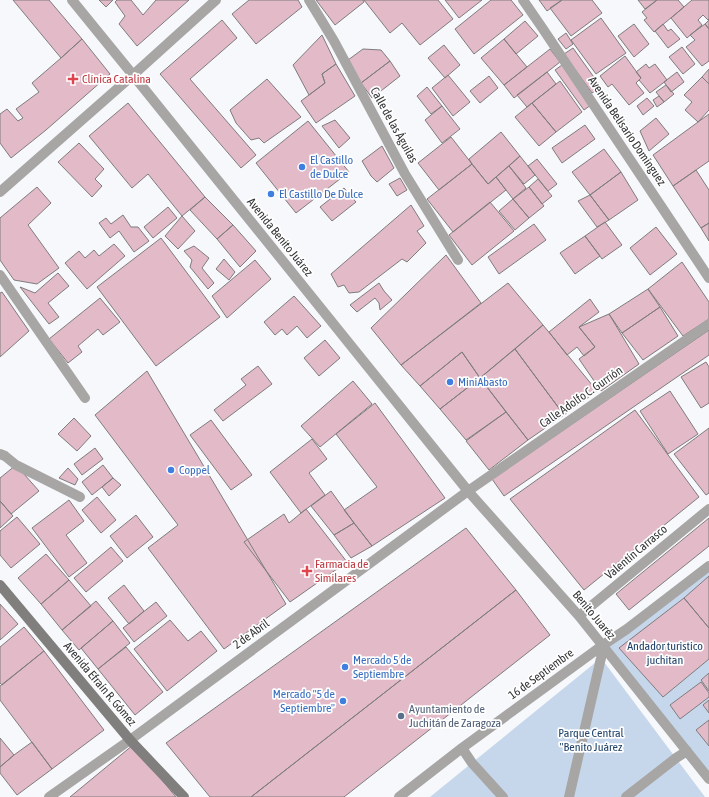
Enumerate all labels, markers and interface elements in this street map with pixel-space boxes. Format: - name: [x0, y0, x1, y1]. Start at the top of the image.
- place label: Clínica Catalina: [82, 72, 151, 86]
- marker: Clínica Catalina: [67, 73, 79, 85]
- street label: Avenida Belisario Domínguez: [585, 74, 669, 189]
- street label: Calle de las Águilas: [367, 85, 421, 165]
- place label: El Castillo de Dulce: [310, 153, 354, 181]
- marker: El Castillo de Dulce: [297, 162, 307, 172]
- place label: El Castillo De Dulce: [279, 187, 363, 201]
- marker: El Castillo De Dulce: [266, 189, 276, 199]
- street label: Avenida Benito Juárez: [244, 195, 316, 279]
- street label: Calle Adolfo C. Gurrión: [537, 363, 625, 431]
- place label: MiniAbasto: [458, 375, 508, 389]
- marker: MiniAbasto: [445, 377, 455, 387]
- place label: Coppel: [179, 463, 211, 477]
- marker: Coppel: [166, 465, 176, 475]
- street label: Valentín Carrasco: [602, 522, 670, 582]
- place label: Farmacia de Similares: [315, 557, 369, 585]
- marker: Farmacia de Similares: [302, 566, 312, 576]
- street label: Benito Juaréz: [570, 588, 619, 643]
- street label: 2 de Abril: [230, 616, 272, 652]
- street label: Avenida Efraín R. Gómez: [61, 639, 140, 729]
- park label: Andador turistico juchitan: [627, 639, 703, 667]
- street label: 16 de Septiembre: [506, 646, 576, 702]
- place label: Mercado 5 de Septiembre: [353, 653, 411, 681]
- marker: Mercado 5 de Septiembre: [340, 662, 350, 672]
- place label: Mercado "5 de Septiembre": [273, 687, 335, 715]
- marker: Mercado "5 de Septiembre": [338, 696, 348, 706]
- place label: Ayuntamiento de Juchitán de Zaragoza: [409, 702, 501, 730]
- marker: Ayuntamiento de Juchitán de Zaragoza: [396, 711, 406, 721]
- park label: Parque Central "Benito Juárez: [558, 726, 625, 754]

